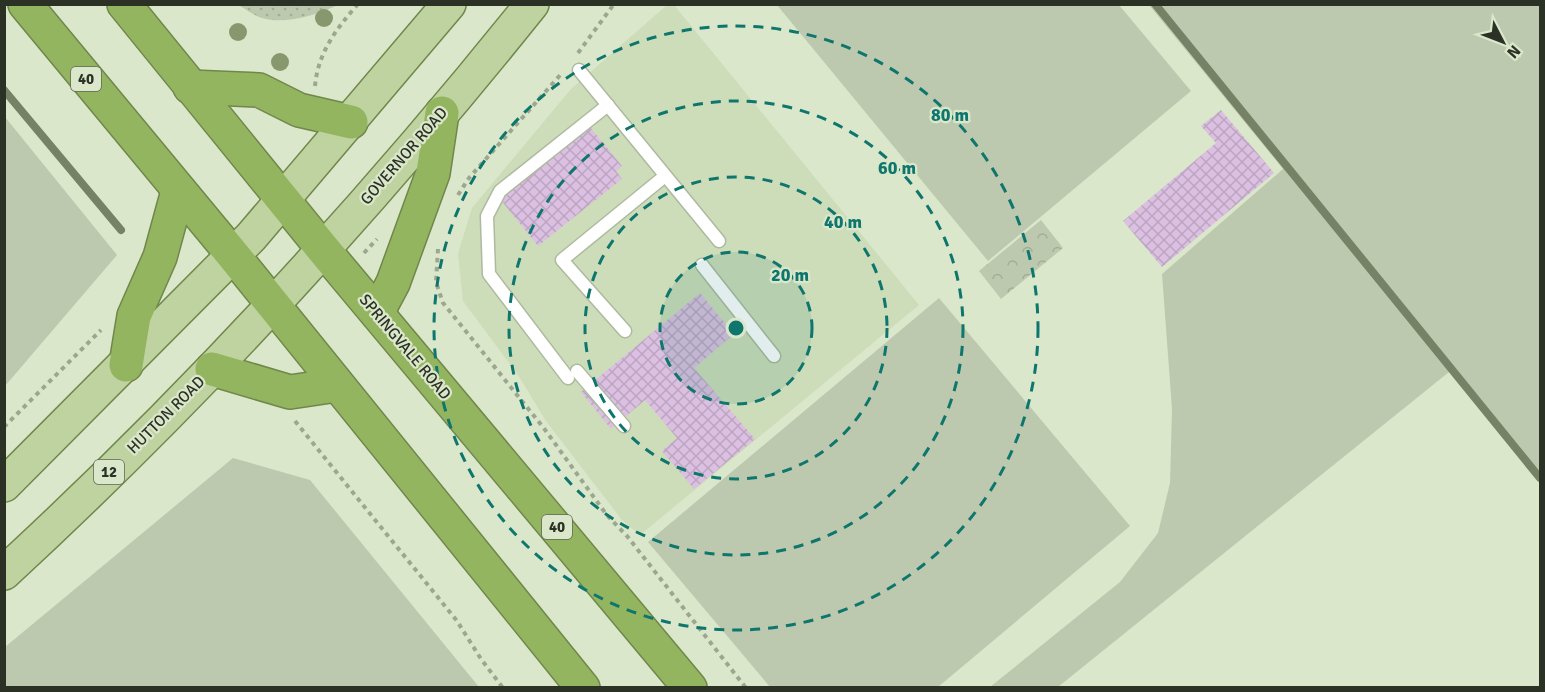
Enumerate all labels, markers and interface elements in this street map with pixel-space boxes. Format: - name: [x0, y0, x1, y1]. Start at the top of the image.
- north arrow: [1473, 12, 1533, 72]
- text: N: [1502, 41, 1525, 62]
- road number: 40: [71, 67, 101, 91]
- street label: GOVERNOR ROAD: [356, 103, 452, 209]
- text: 80 m: [931, 104, 969, 126]
- text: 60 m: [878, 157, 916, 179]
- text: 40 m: [824, 211, 862, 233]
- text: 20 m: [771, 264, 809, 286]
- street label: SPRINGVALE ROAD: [355, 290, 455, 404]
- centre of rings: [726, 318, 746, 338]
- street label: HUTTON ROAD: [123, 372, 209, 458]
- road number: 12: [94, 460, 124, 484]
- road number: 40: [542, 515, 572, 539]

